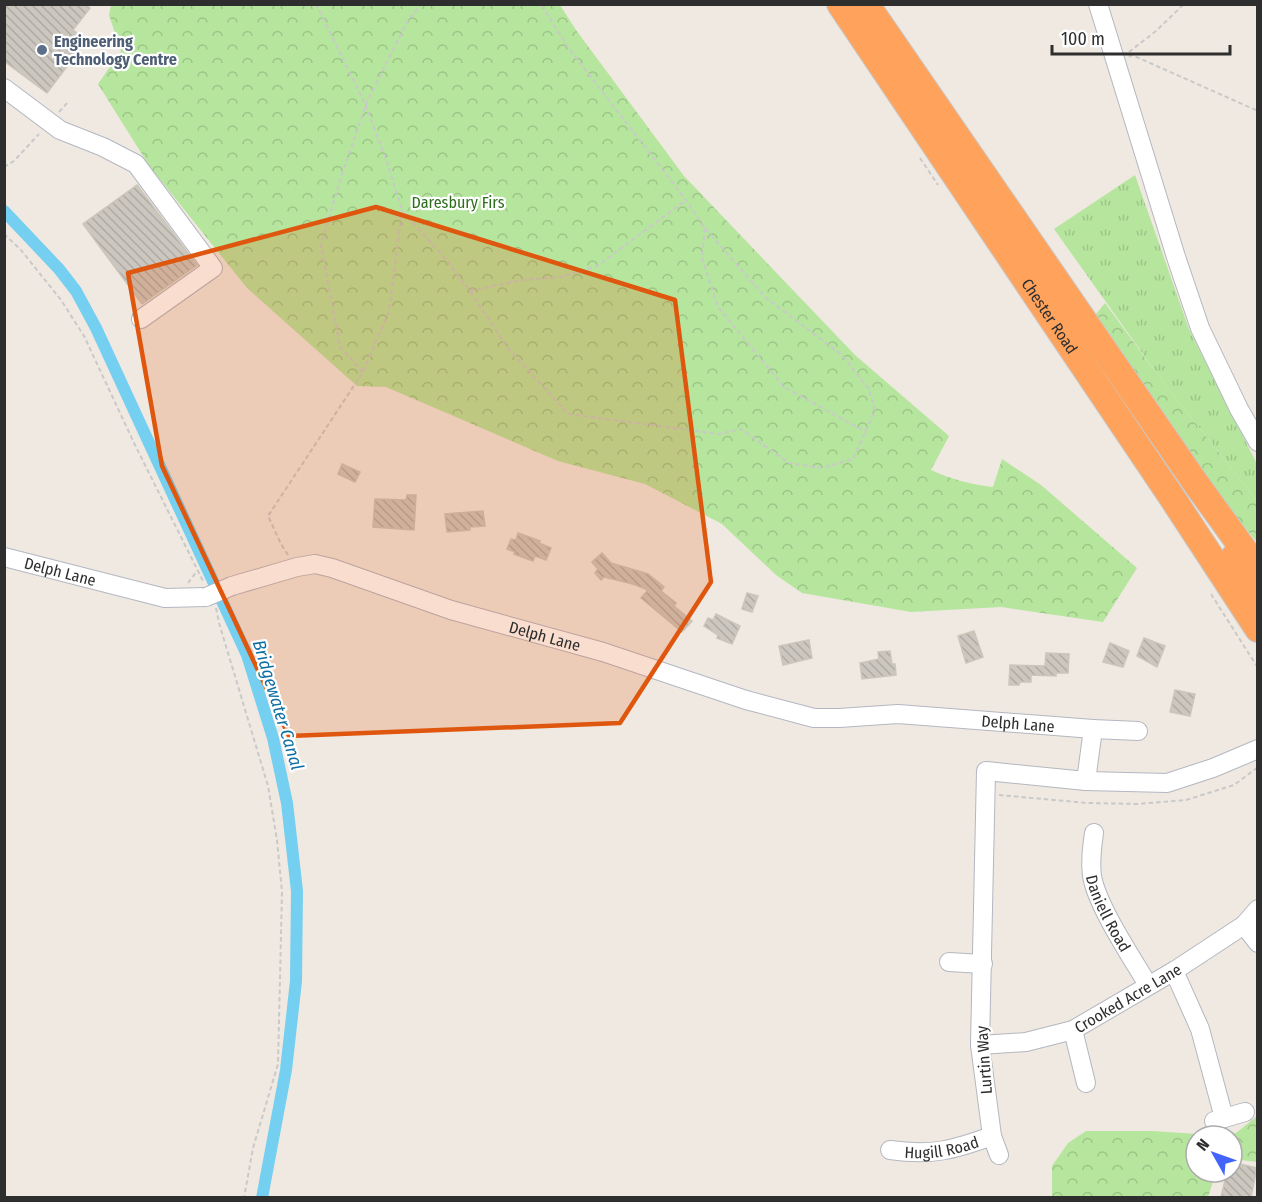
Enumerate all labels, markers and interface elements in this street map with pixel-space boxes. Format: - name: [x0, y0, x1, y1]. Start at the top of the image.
- scale bar: [1052, 18, 1230, 56]
- text: 100 m: [1061, 28, 1105, 50]
- place label: Engineering Technology Centre: [54, 32, 177, 69]
- marker: Engineering Technology Centre: [35, 43, 49, 57]
- park label: Daresbury Firs: [412, 193, 505, 212]
- street label: Chester Road: [1018, 275, 1082, 357]
- street label: Delph Lane: [22, 553, 98, 590]
- street label: Delph Lane: [507, 617, 583, 655]
- water label: Bridgewater Canal: [248, 637, 308, 773]
- street label: Delph Lane: [981, 711, 1055, 736]
- street label: Daniell Road: [1082, 873, 1135, 955]
- street label: Crooked Acre Lane: [1071, 959, 1185, 1037]
- street label: Lurtin Way: [972, 1024, 996, 1095]
- north arrow: [1184, 1124, 1244, 1184]
- street label: Hugill Road: [904, 1132, 981, 1162]
- text: N: [1193, 1135, 1213, 1154]

